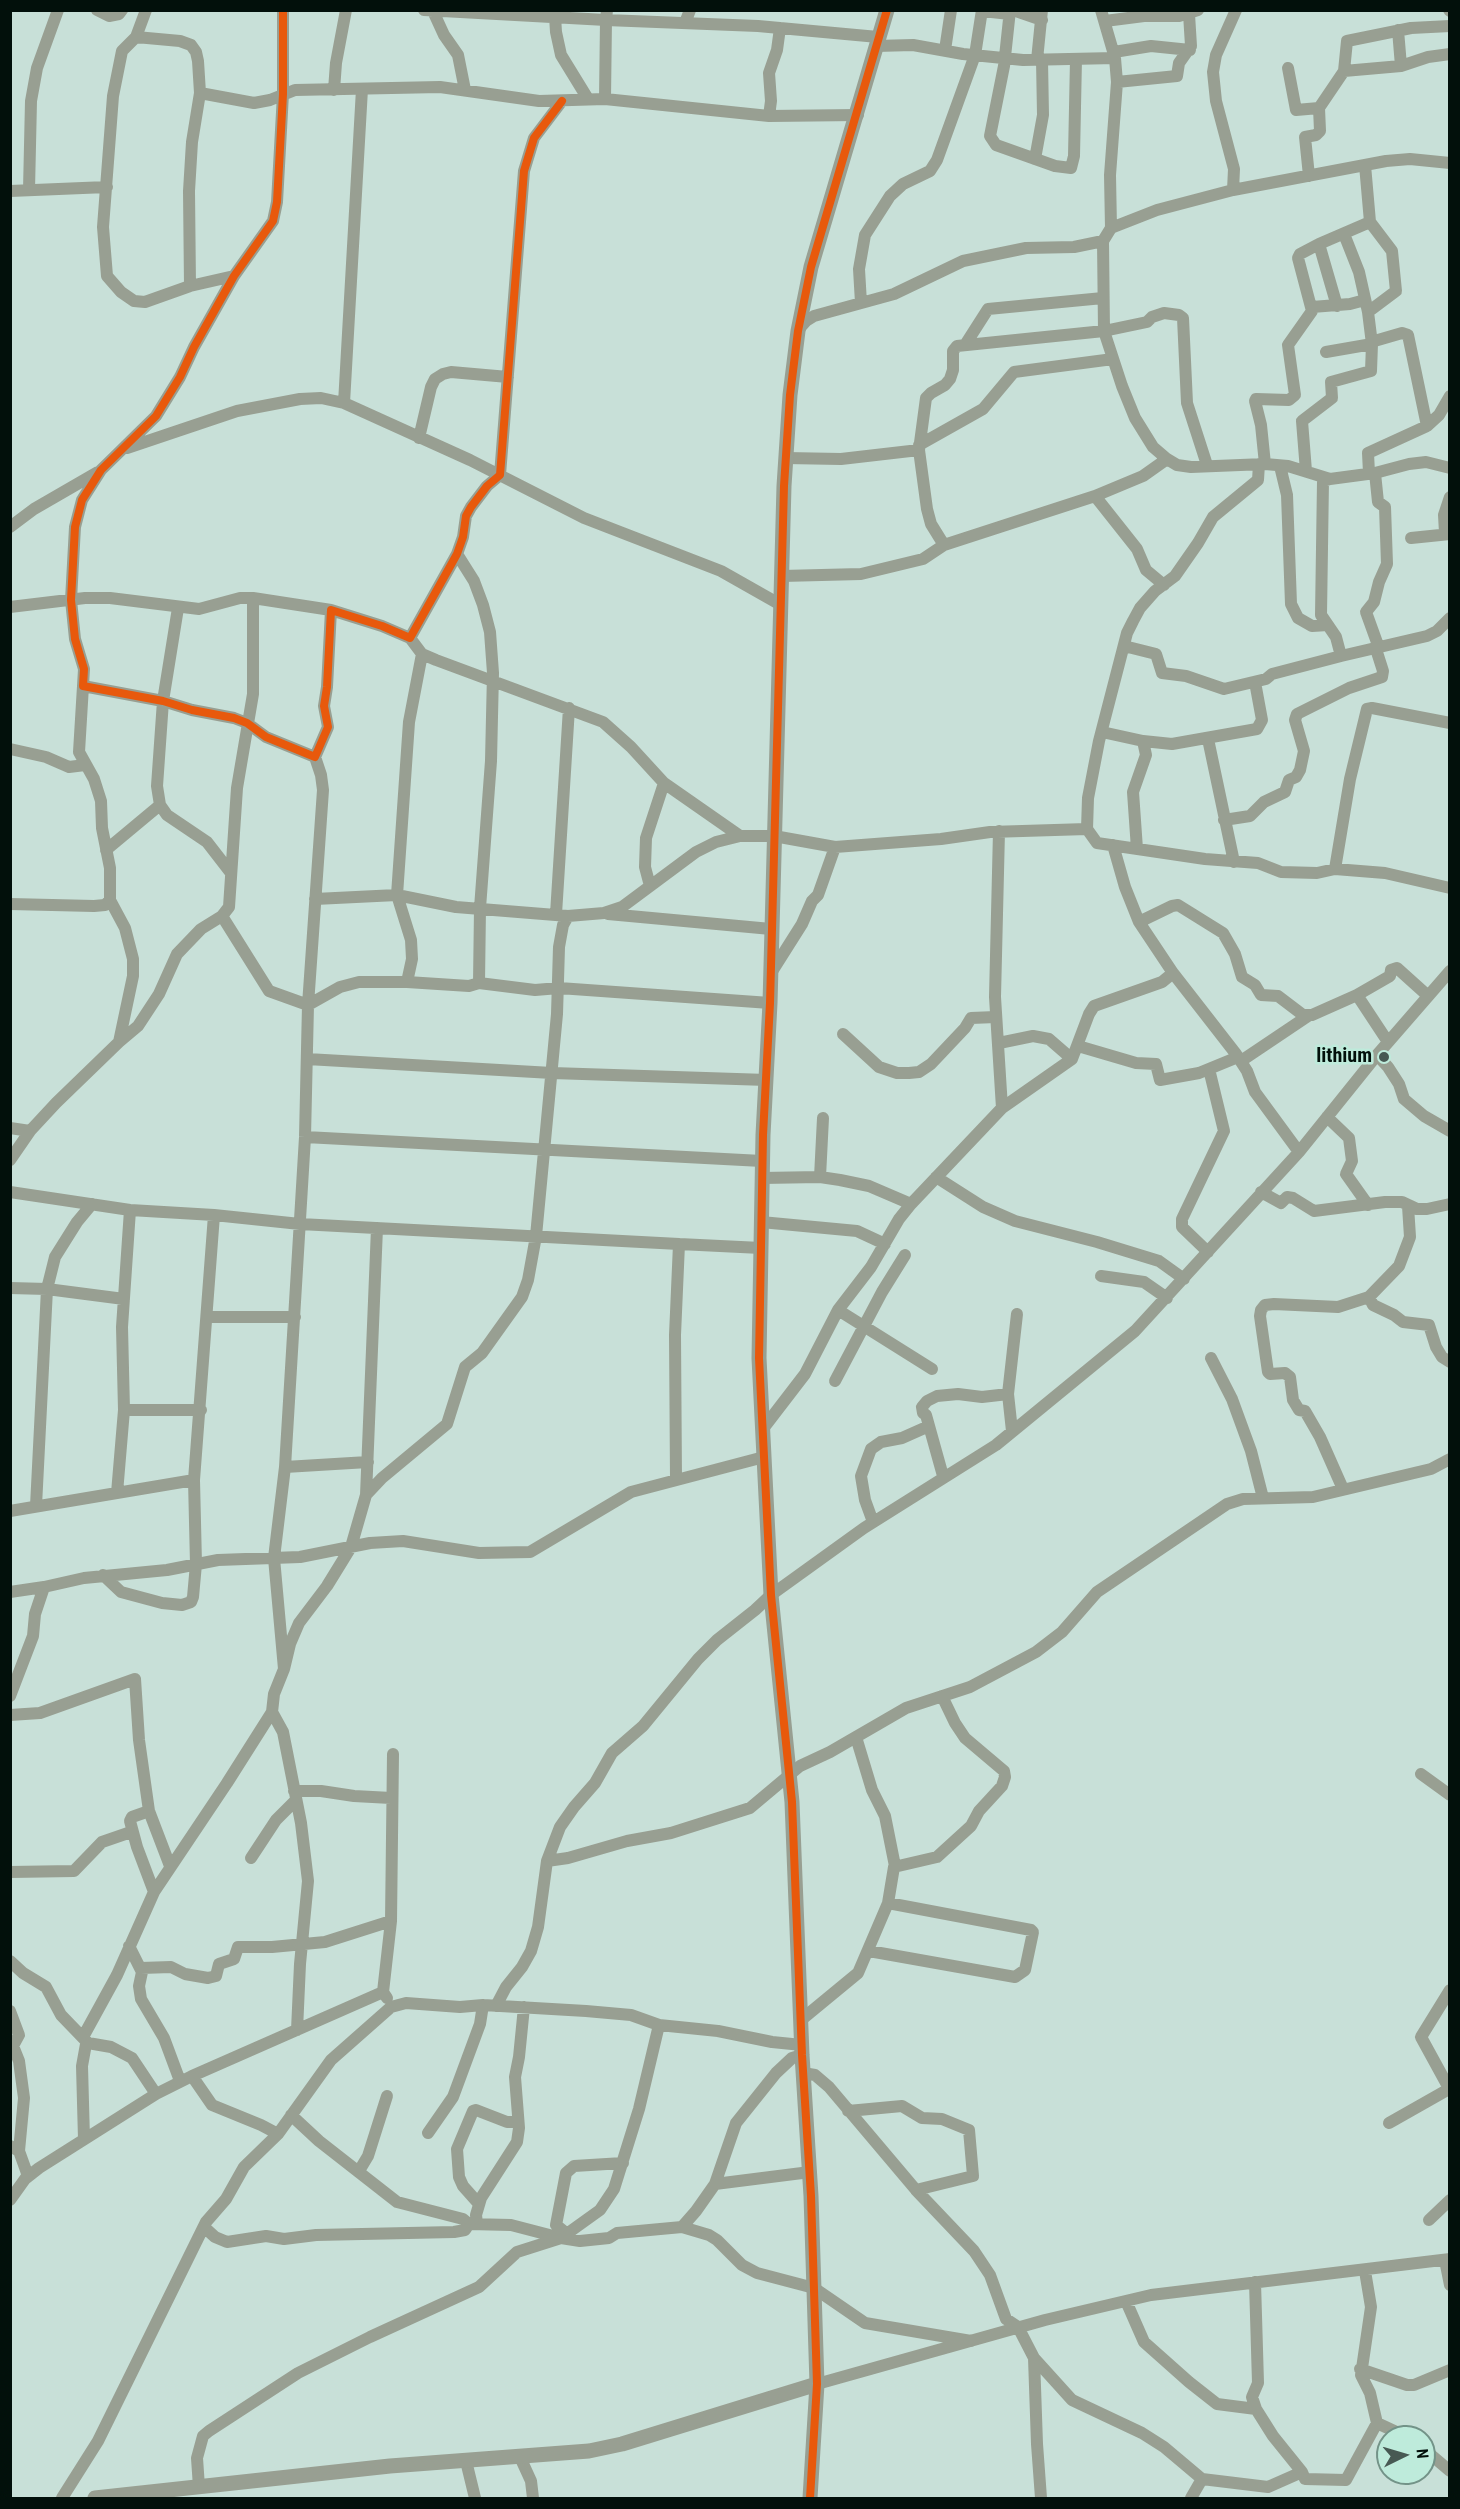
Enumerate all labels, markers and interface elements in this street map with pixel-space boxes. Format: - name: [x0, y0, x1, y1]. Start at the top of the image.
- place label: lithium: [1316, 1045, 1372, 1069]
- marker: lithium: [1377, 1050, 1391, 1064]
- north arrow: [1376, 2425, 1436, 2485]
- text: N: [1413, 2448, 1432, 2459]

